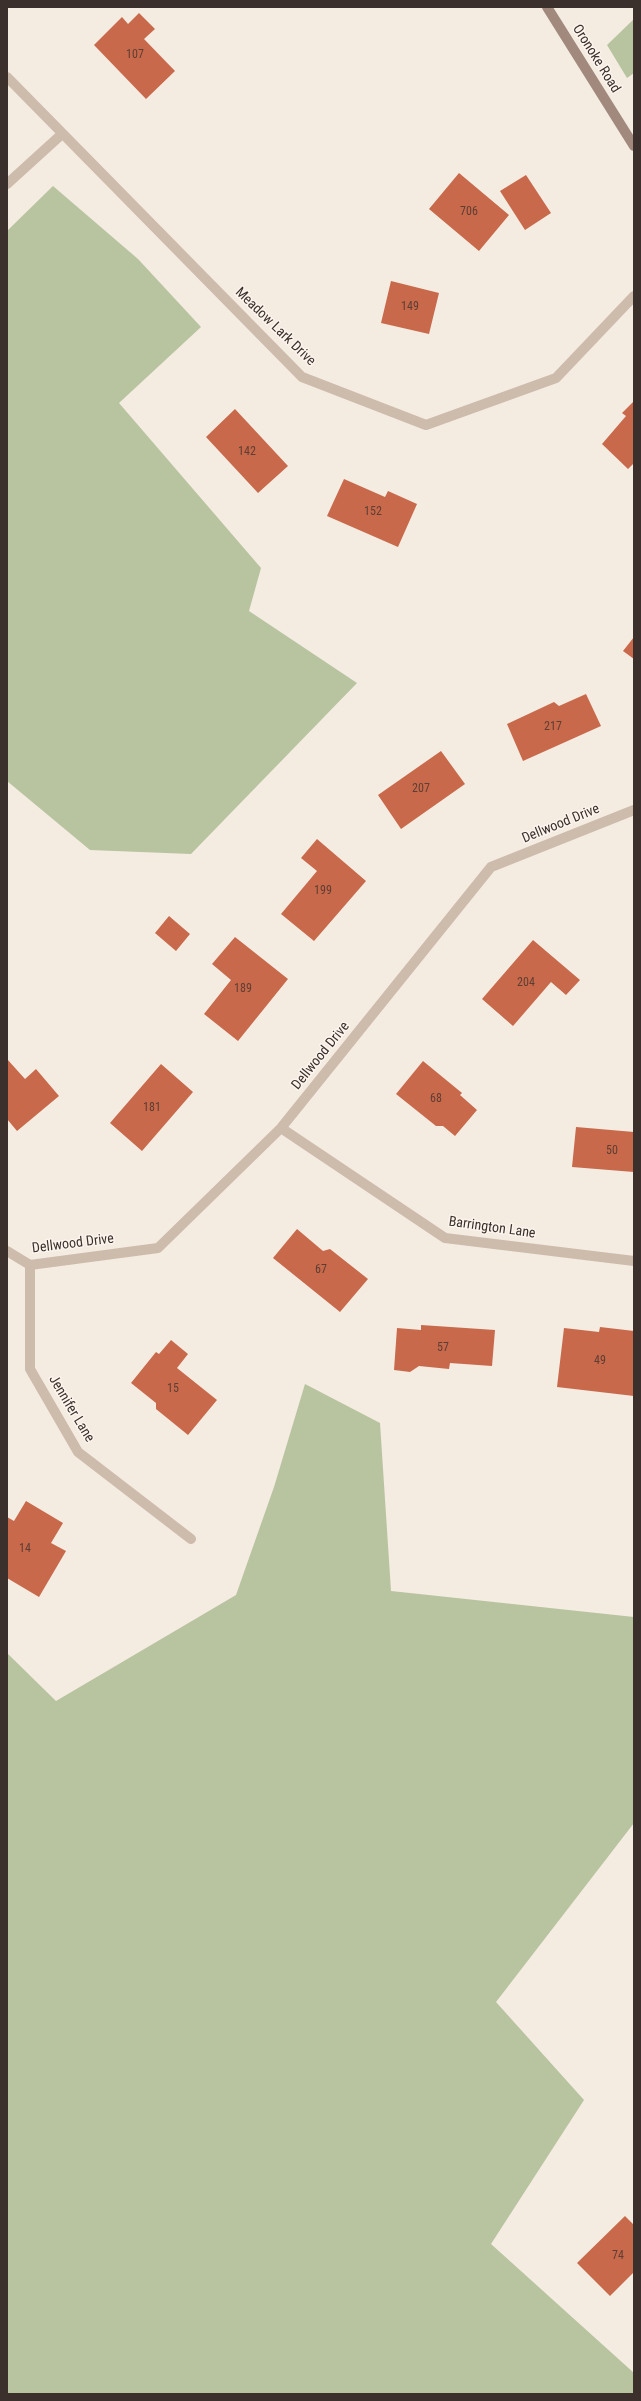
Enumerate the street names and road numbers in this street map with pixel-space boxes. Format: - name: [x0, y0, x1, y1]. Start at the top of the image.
- street label: Oronoke Road: [568, 22, 624, 96]
- street label: Meadow Lark Drive: [231, 284, 319, 370]
- street label: Dellwood Drive: [520, 801, 602, 847]
- street label: Dellwood Drive: [289, 1019, 353, 1093]
- street label: Barrington Lane: [447, 1214, 537, 1242]
- street label: Dellwood Drive: [31, 1231, 115, 1257]
- street label: Jennifer Lane: [44, 1372, 98, 1446]

